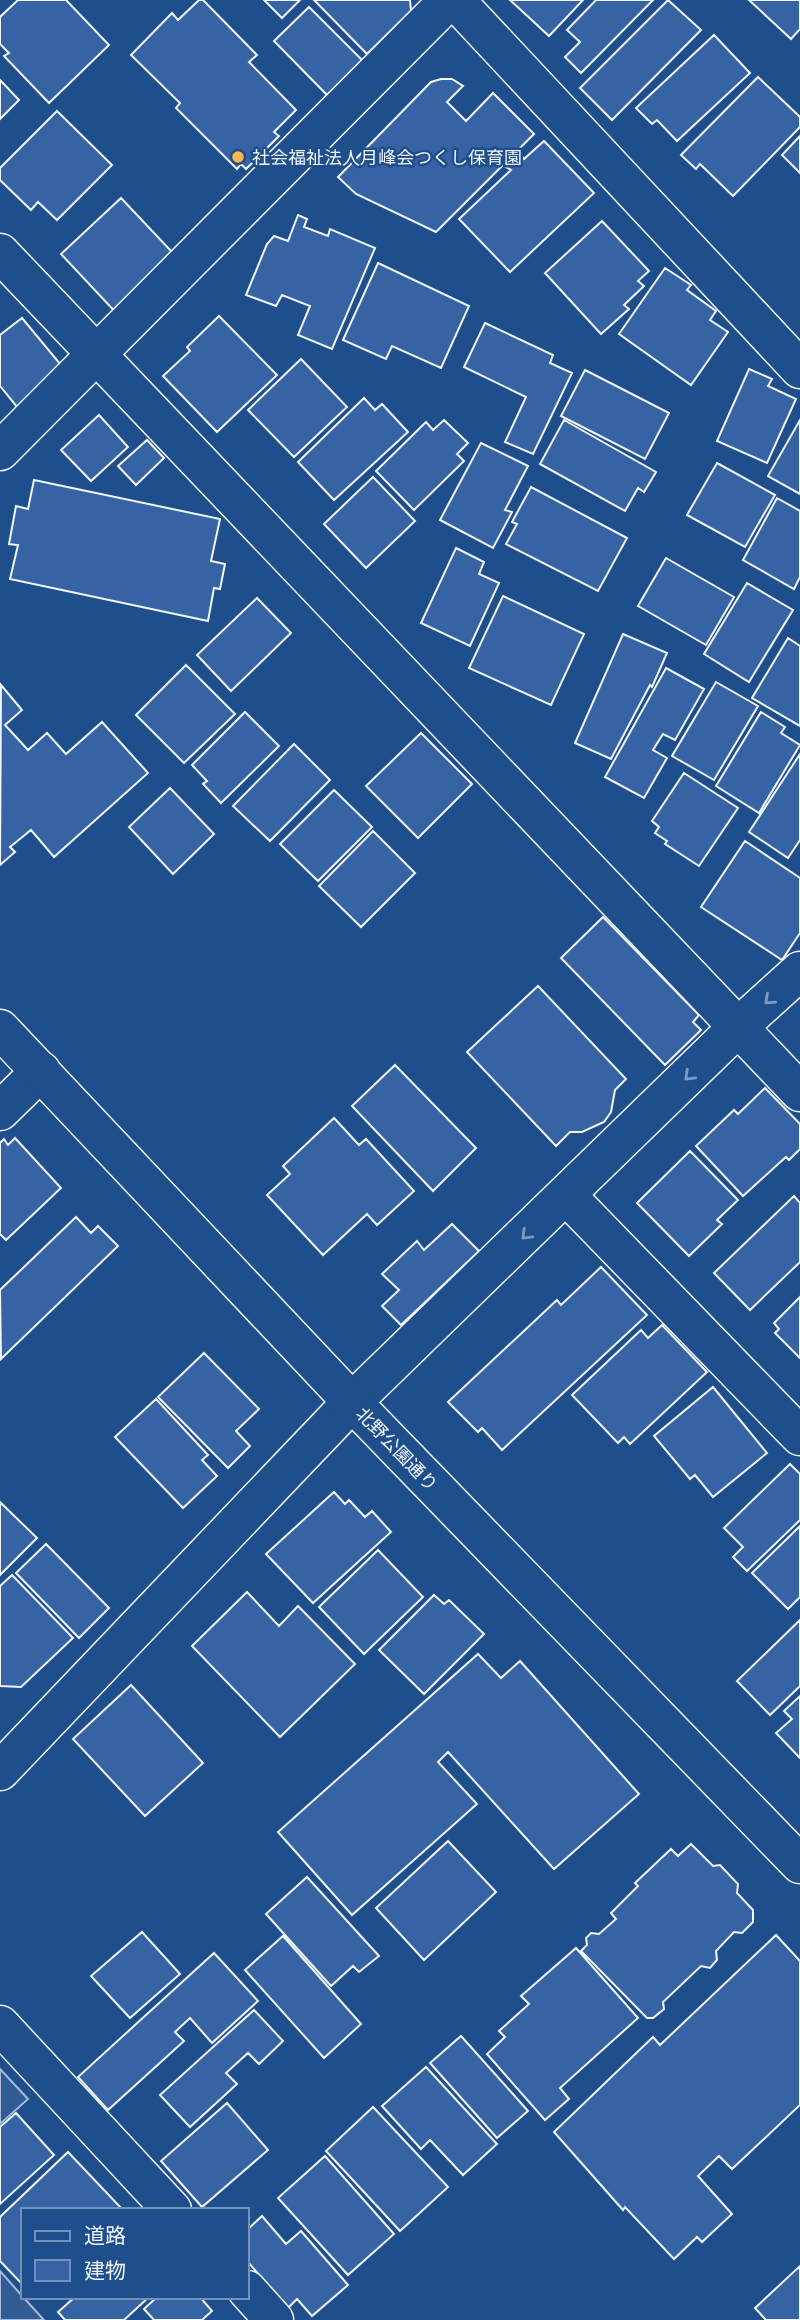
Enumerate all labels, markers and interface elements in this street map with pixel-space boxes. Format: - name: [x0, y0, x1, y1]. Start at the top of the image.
- place label: 社会福祉法人月峰会つくし保育園: [252, 146, 522, 169]
- marker: 社会福祉法人月峰会つくし保育園: [230, 149, 246, 165]
- one-way arrow: [764, 991, 777, 1004]
- one-way arrow: [684, 1067, 697, 1080]
- one-way arrow: [521, 1226, 534, 1239]
- street label: 北野公園通り: [351, 1402, 443, 1496]
- legend: [21, 2208, 248, 2299]
- text: 道路: [84, 2222, 126, 2248]
- text: 建物: [84, 2257, 126, 2283]

